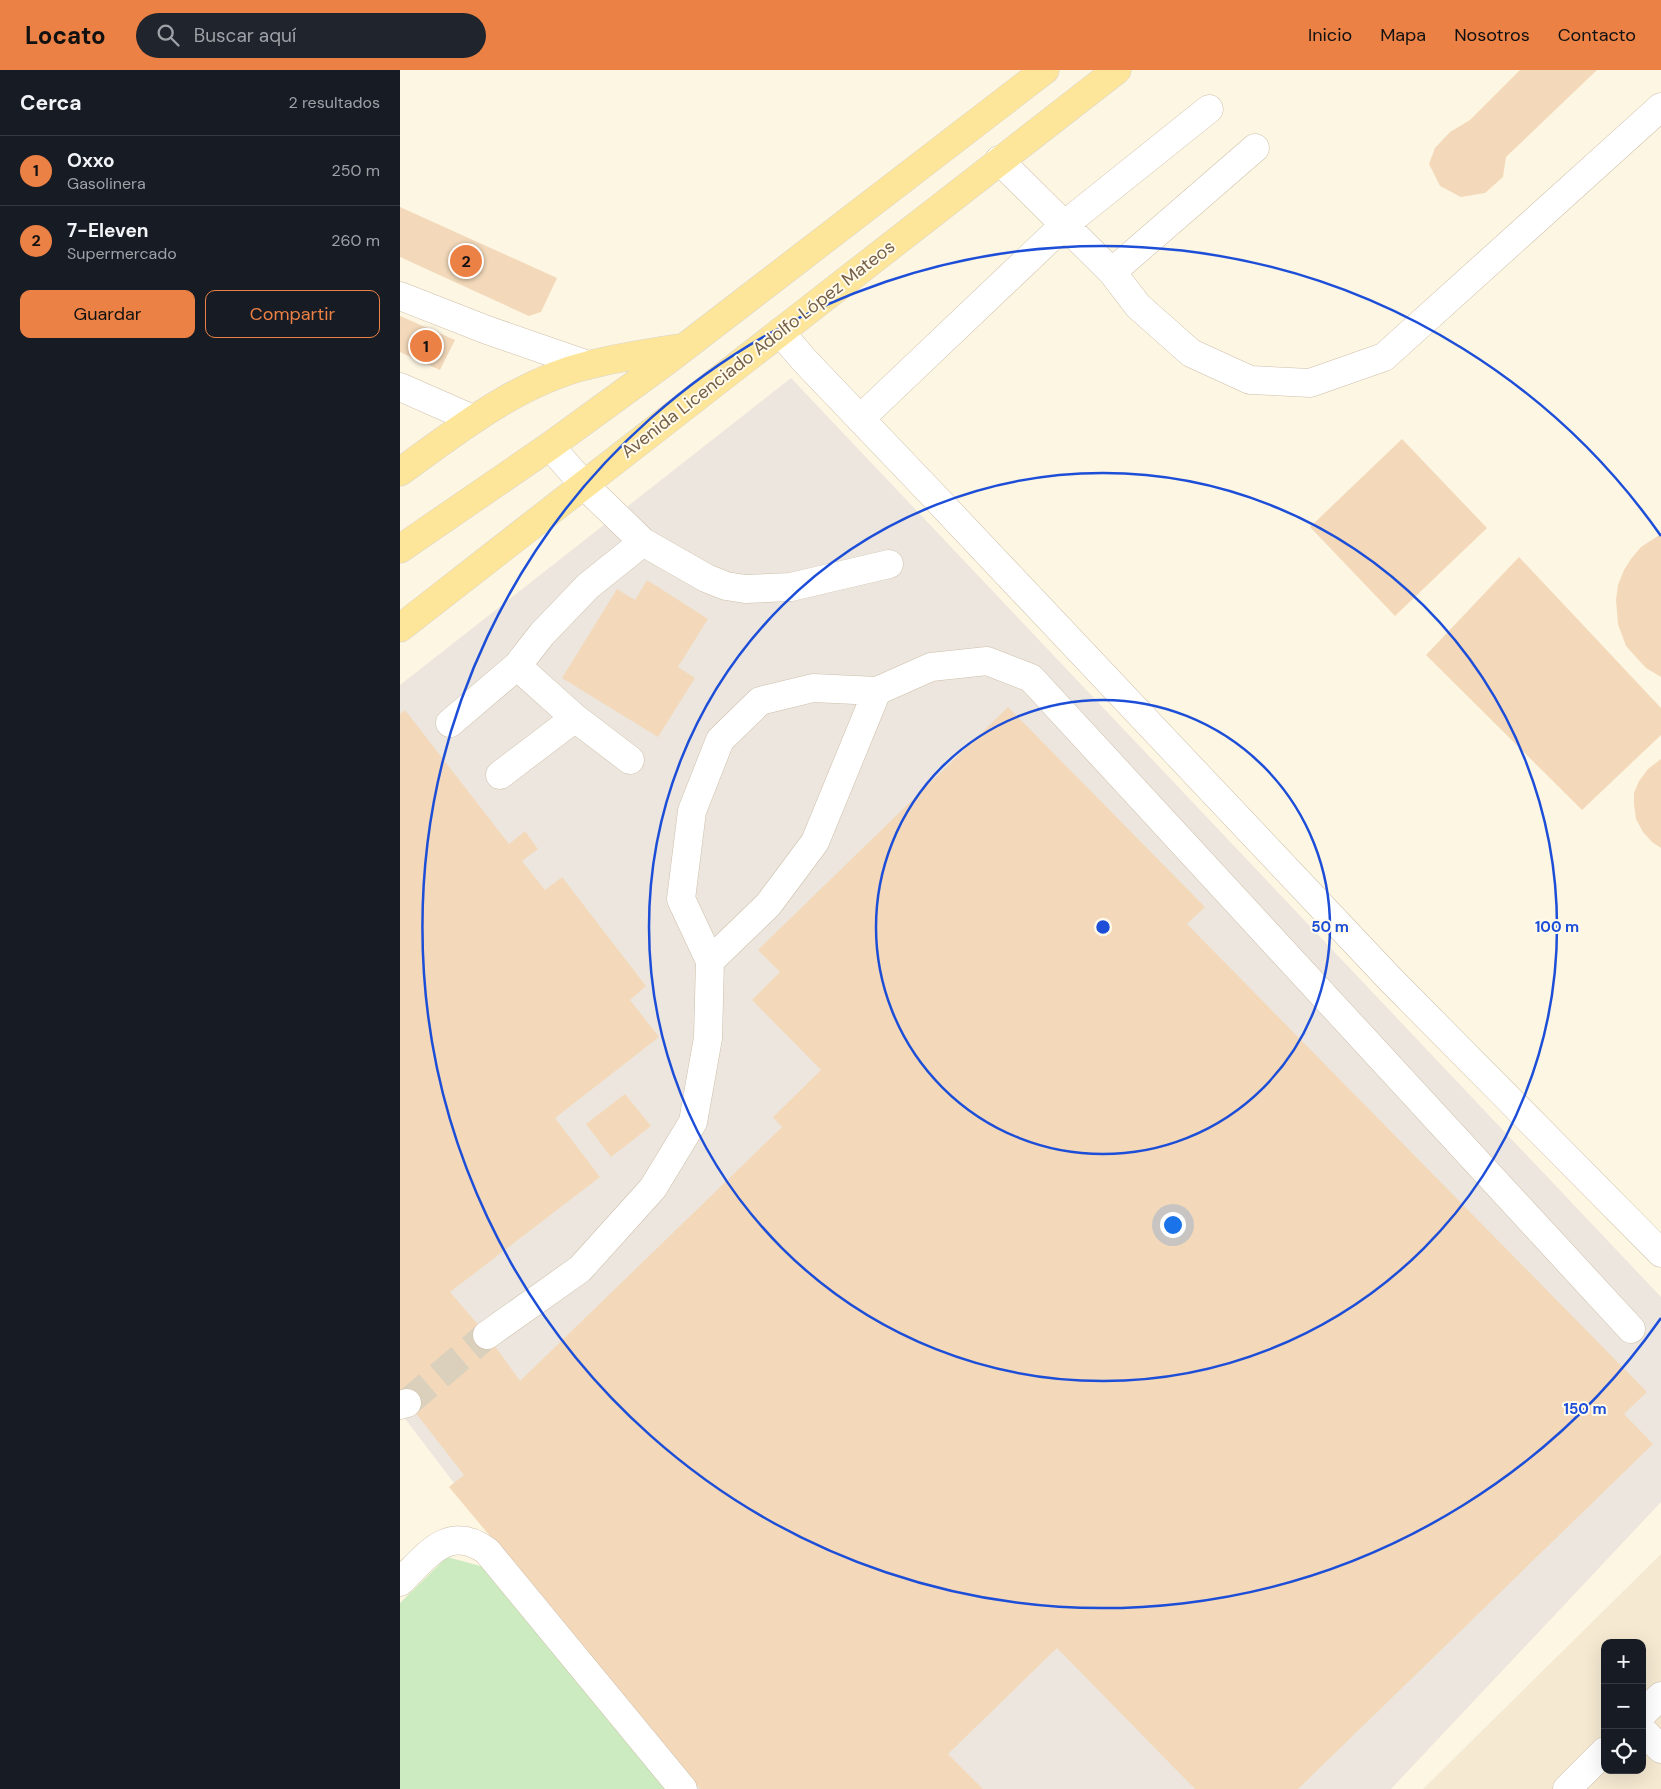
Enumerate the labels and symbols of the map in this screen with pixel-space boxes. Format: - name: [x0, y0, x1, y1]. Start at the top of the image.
- street label: Avenida Licenciado Adolfo López Mateos: [616, 235, 900, 463]
- pin: 2: [450, 242, 482, 280]
- pin: 1: [410, 327, 442, 365]
- text: 50 m: [1311, 917, 1349, 937]
- text: 100 m: [1535, 917, 1579, 937]
- centre of rings: [1094, 918, 1112, 936]
- your location: [1160, 1212, 1186, 1238]
- text: 150 m: [1564, 1399, 1607, 1419]

